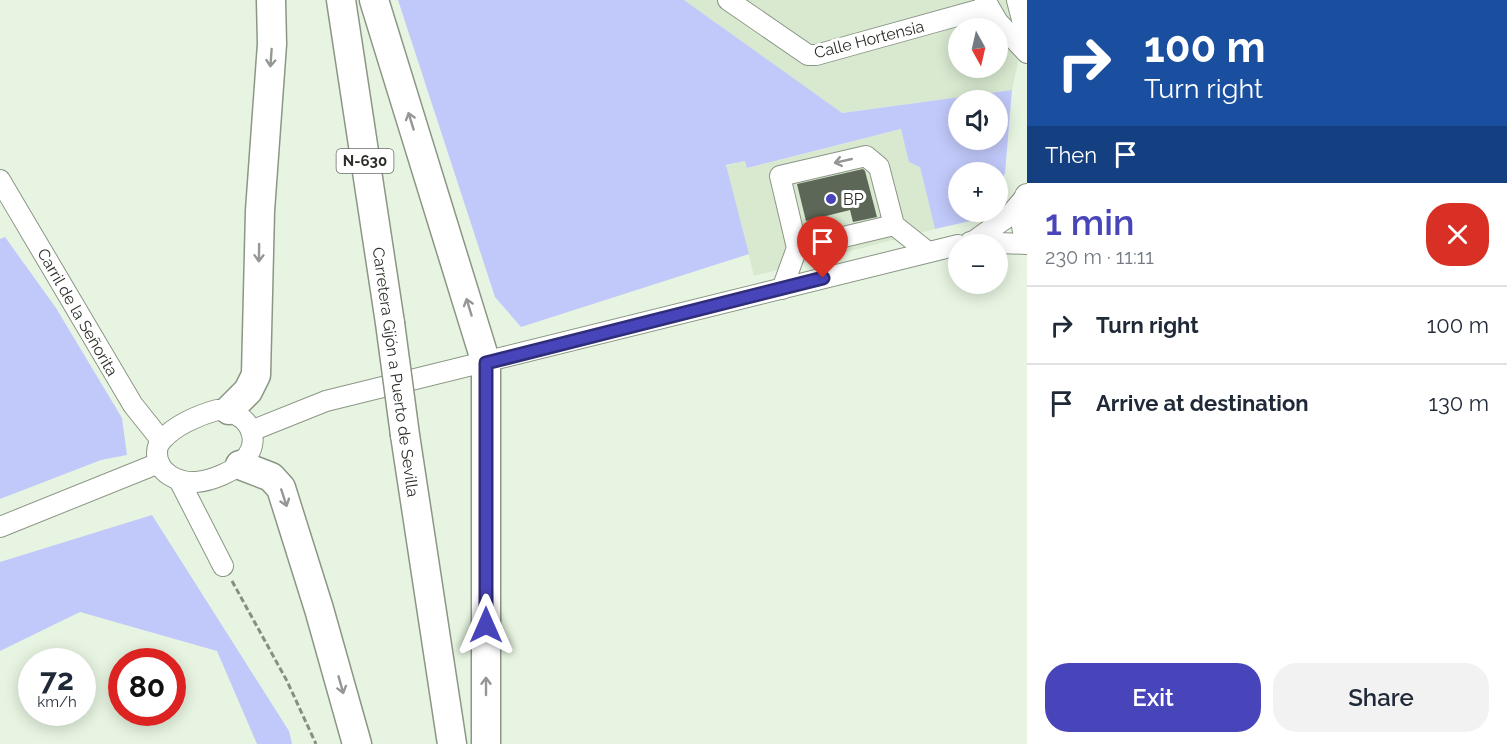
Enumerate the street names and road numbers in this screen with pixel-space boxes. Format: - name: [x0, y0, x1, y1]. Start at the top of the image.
- street label: Calle Hortensia: [812, 17, 926, 62]
- road number: N-630: [336, 149, 394, 173]
- street label: Carril de la Señorita: [33, 245, 122, 379]
- street label: Carretera Gijón a Puerto de Sevilla: [369, 246, 422, 498]

